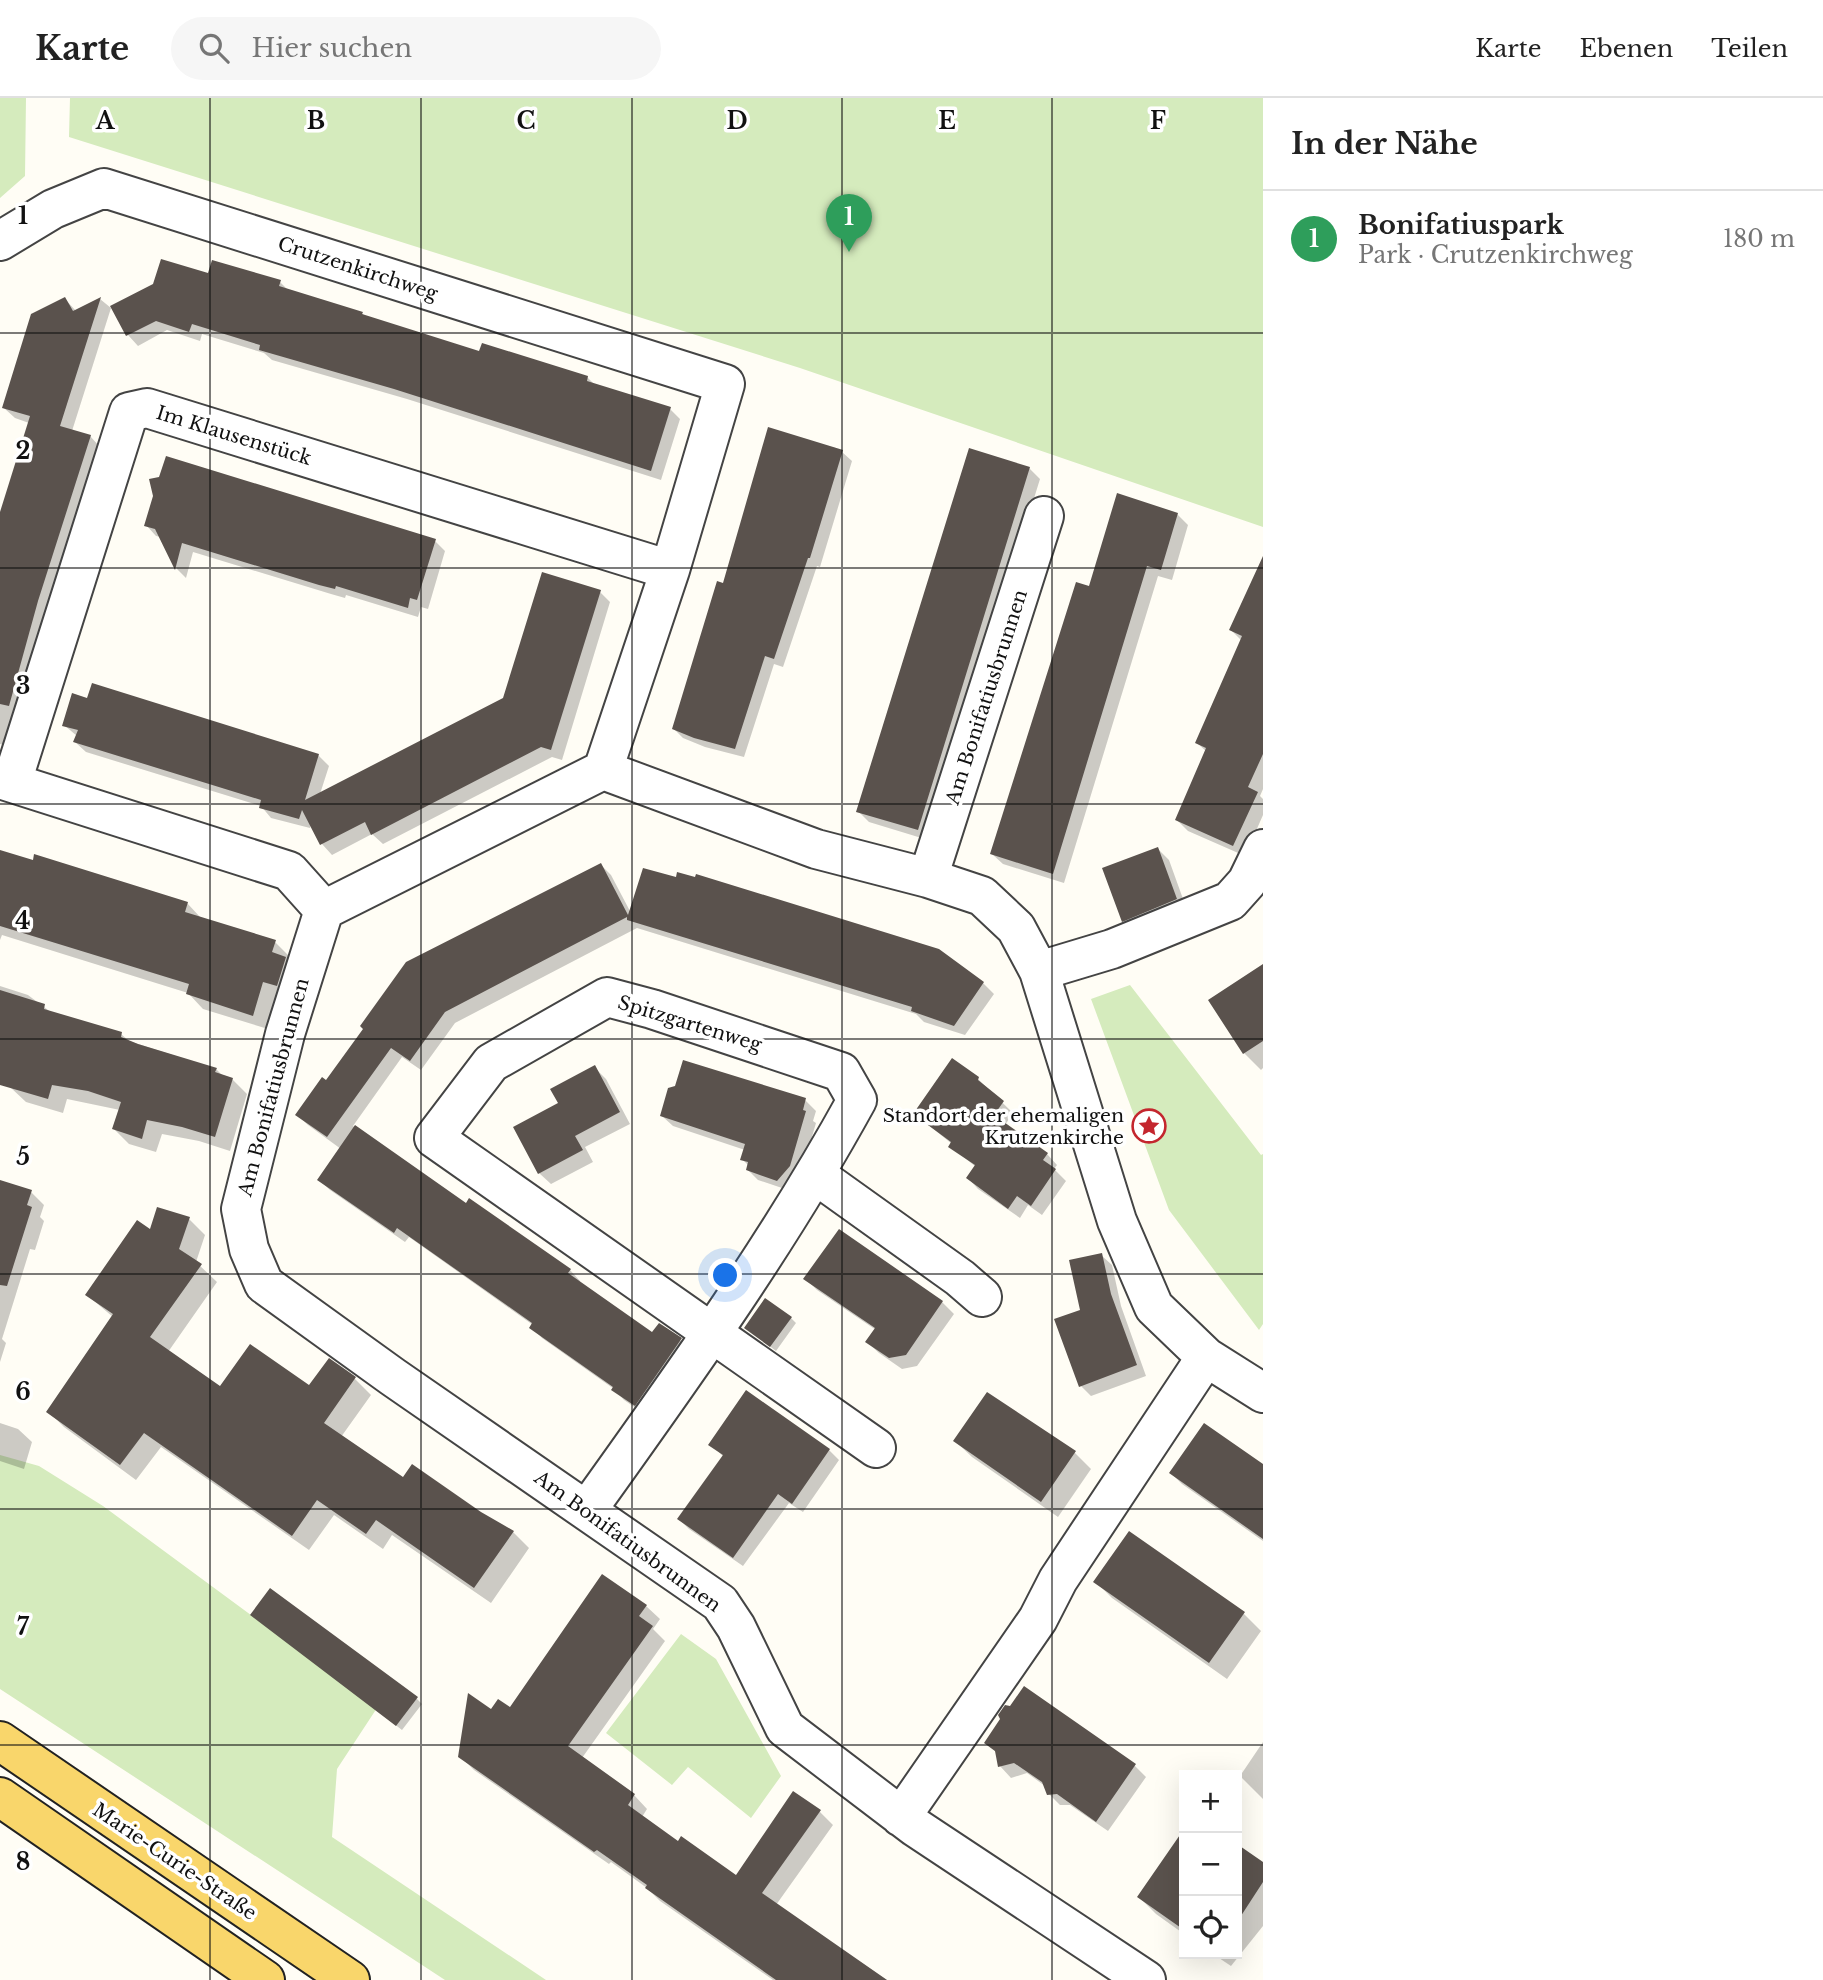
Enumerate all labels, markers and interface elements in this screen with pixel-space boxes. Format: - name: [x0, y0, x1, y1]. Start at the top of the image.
- search box: [171, 17, 661, 80]
- text: Karte: [35, 28, 129, 69]
- icon: search: [195, 29, 233, 67]
- text: Hier suchen: [251, 32, 412, 64]
- text: Karte: [1475, 34, 1542, 63]
- text: Ebenen: [1580, 34, 1673, 63]
- text: Teilen: [1711, 34, 1788, 63]
- text: A: [95, 107, 116, 135]
- text: B: [307, 107, 325, 135]
- text: C: [517, 107, 535, 135]
- text: D: [726, 107, 748, 135]
- text: E: [938, 107, 956, 135]
- text: F: [1150, 107, 1166, 135]
- text: In der Nähe: [1291, 125, 1478, 162]
- pin: 1: [826, 194, 872, 252]
- text: 1: [18, 202, 28, 230]
- text: Bonifatiuspark: [1358, 209, 1564, 241]
- text: 1: [1309, 225, 1319, 253]
- text: 180 m: [1723, 225, 1795, 253]
- street label: Crutzenkirchweg: [275, 232, 441, 305]
- text: Park · Crutzenkirchweg: [1358, 241, 1633, 269]
- street label: Im Klausenstück: [154, 401, 314, 470]
- text: 2: [16, 437, 30, 465]
- street label: Am Bonifatiusbrunnen: [940, 587, 1032, 809]
- text: 3: [16, 672, 30, 700]
- text: 4: [15, 907, 31, 935]
- street label: Am Bonifatiusbrunnen: [233, 976, 314, 1200]
- street label: Spitzgartenweg: [615, 991, 765, 1056]
- place label: Standort der ehemaligen Krutzenkirche: [883, 1104, 1124, 1149]
- place icon: Standort der ehemaligen Krutzenkirche: [1130, 1107, 1168, 1145]
- text: 5: [16, 1143, 30, 1171]
- your location: [708, 1258, 742, 1292]
- text: 6: [15, 1378, 31, 1406]
- street label: Am Bonifatiusbrunnen: [529, 1465, 725, 1617]
- text: 7: [17, 1613, 30, 1641]
- map controls: [1179, 1770, 1242, 1959]
- button: +: [1179, 1770, 1242, 1833]
- street label: Marie-Curie-Straße: [89, 1798, 261, 1925]
- button: −: [1179, 1833, 1242, 1896]
- text: 8: [16, 1848, 30, 1876]
- button: locate: [1179, 1896, 1242, 1959]

